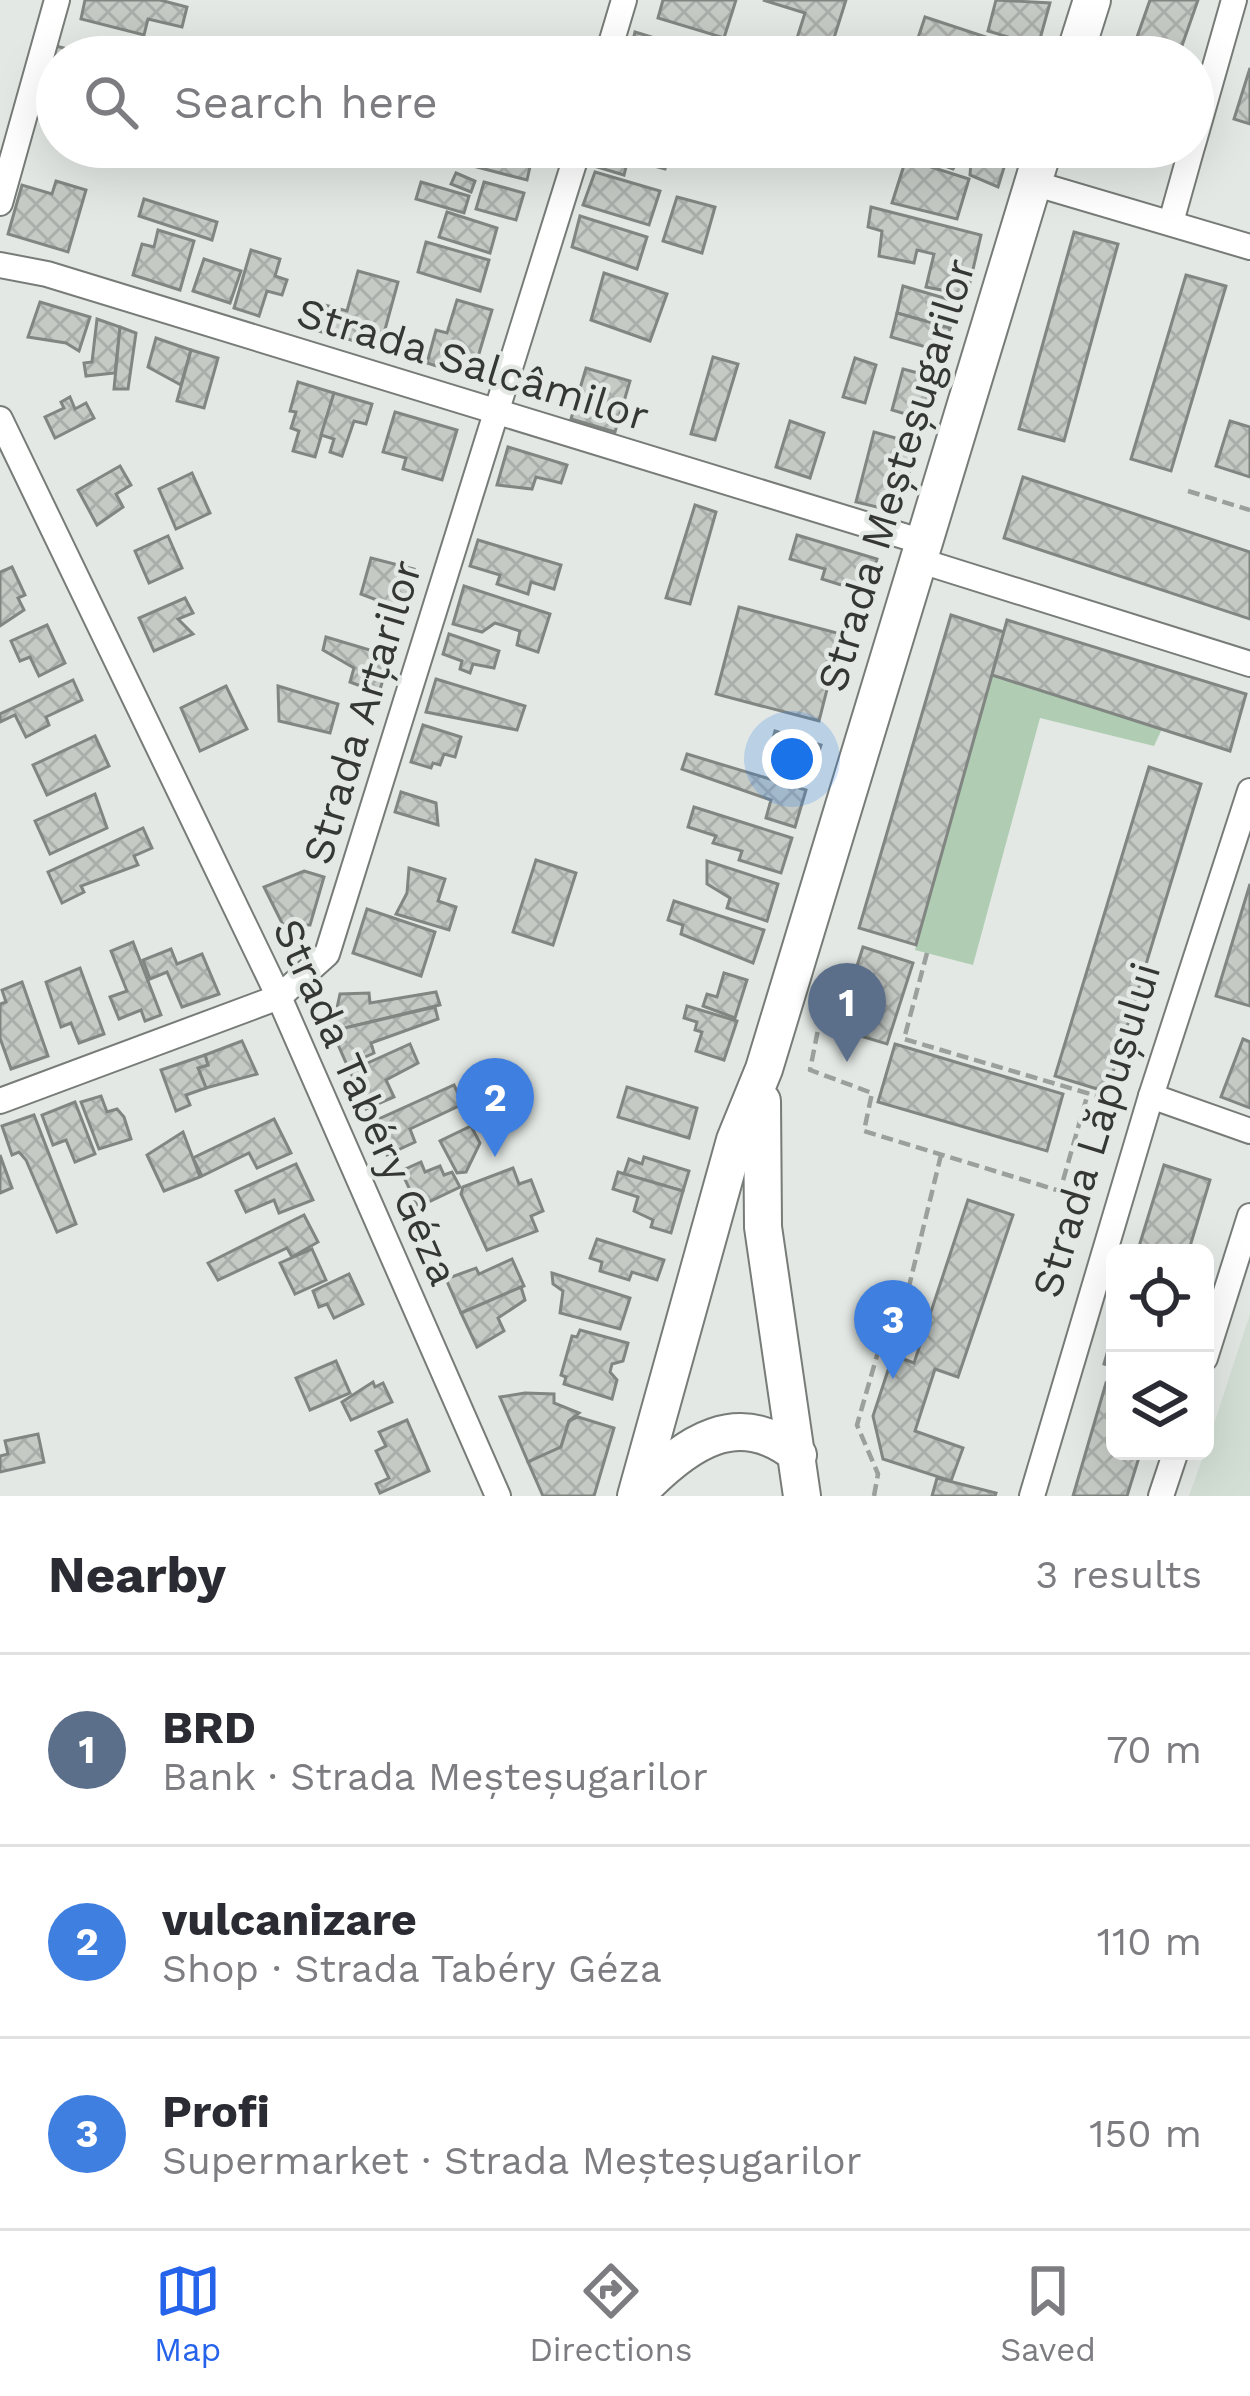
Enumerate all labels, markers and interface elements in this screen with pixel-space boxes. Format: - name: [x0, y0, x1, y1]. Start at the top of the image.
- search box: [36, 36, 1214, 168]
- icon: search: [78, 69, 144, 135]
- text: Search here: [174, 76, 438, 129]
- street label: Strada Meșteșugarilor: [807, 253, 985, 697]
- street label: Strada Salcâmilor: [291, 287, 655, 441]
- street label: Strada Arțarilor: [293, 554, 431, 870]
- your location: [762, 729, 822, 789]
- street label: Strada Tabéry Géza: [263, 911, 469, 1293]
- street label: Strada Lăpușului: [1022, 957, 1170, 1303]
- pin: 1: [808, 963, 886, 1062]
- pin: 2: [456, 1058, 534, 1157]
- map controls: [1106, 1244, 1214, 1460]
- button: locate: [1106, 1244, 1214, 1352]
- pin: 3: [854, 1280, 932, 1379]
- button: layers: [1106, 1352, 1214, 1460]
- text: Nearby: [48, 1545, 226, 1604]
- text: 3 results: [1036, 1552, 1202, 1597]
- text: BRD: [162, 1701, 256, 1754]
- text: 1: [79, 1727, 95, 1772]
- text: 70 m: [1106, 1727, 1202, 1772]
- text: Bank · Strada Meșteșugarilor: [162, 1754, 708, 1799]
- text: vulcanizare: [162, 1893, 417, 1946]
- text: 2: [75, 1919, 99, 1964]
- text: 110 m: [1097, 1919, 1202, 1964]
- text: Shop · Strada Tabéry Géza: [162, 1946, 662, 1991]
- text: Profi: [162, 2085, 270, 2138]
- text: 3: [75, 2111, 99, 2156]
- text: 150 m: [1089, 2111, 1202, 2156]
- text: Supermarket · Strada Meșteșugarilor: [162, 2138, 862, 2183]
- tab: Map: [154, 2258, 221, 2369]
- tab: Directions: [529, 2258, 692, 2369]
- tab: Saved: [1000, 2258, 1096, 2369]

